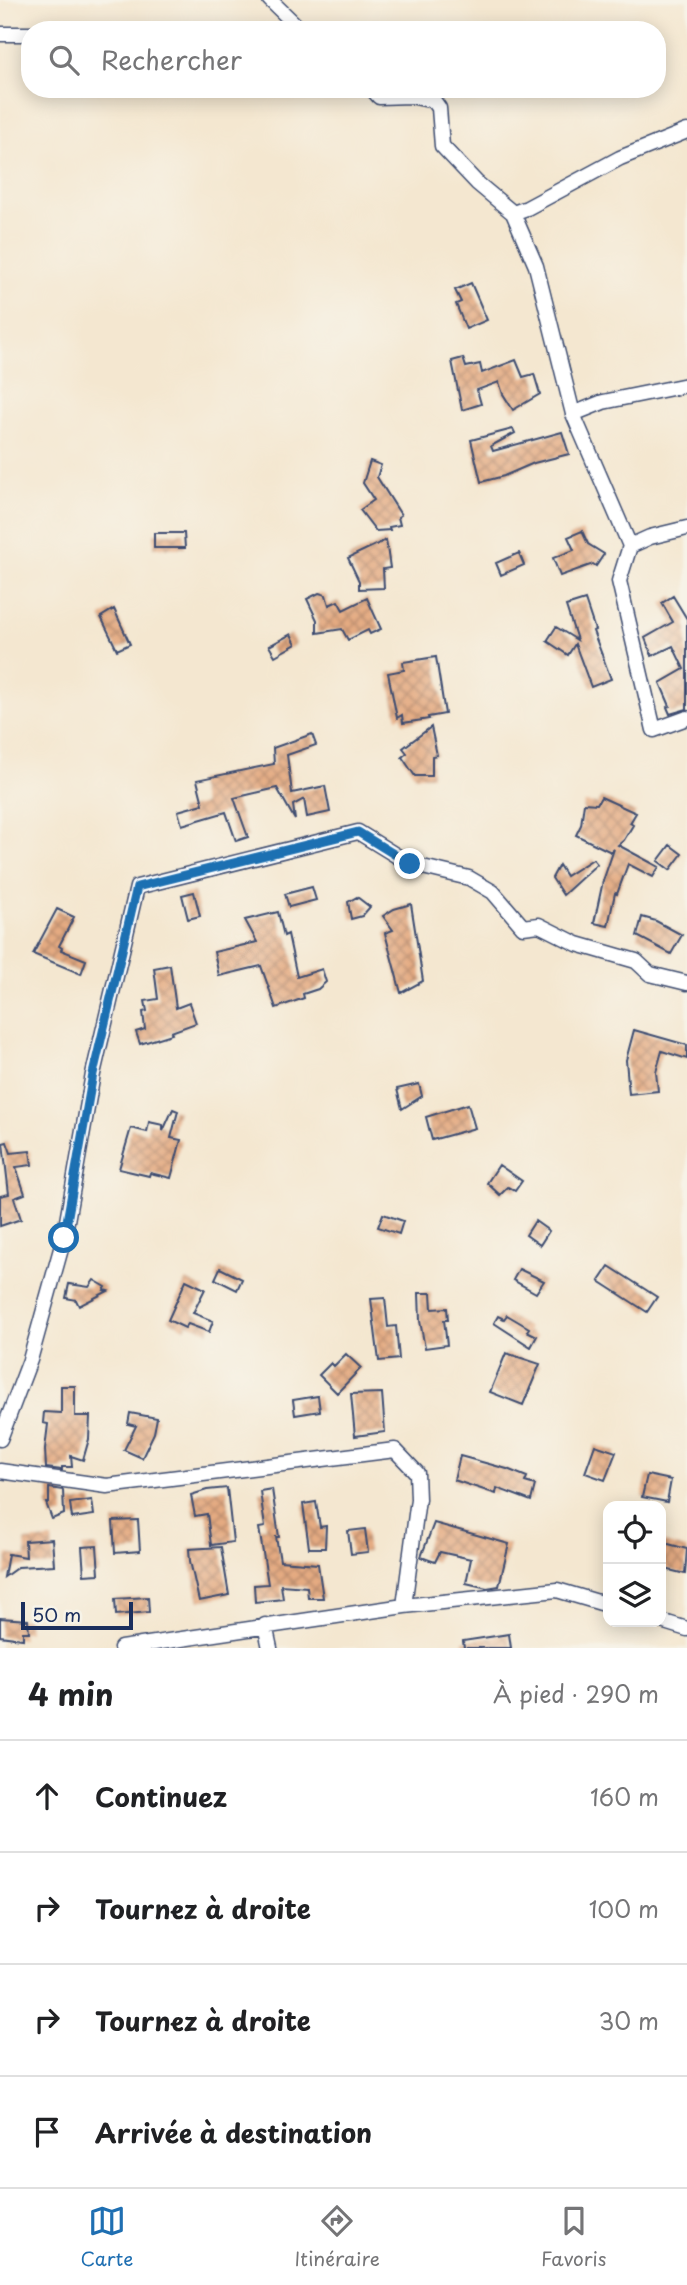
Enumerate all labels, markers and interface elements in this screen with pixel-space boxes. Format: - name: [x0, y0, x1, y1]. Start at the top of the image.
- search box: [21, 21, 666, 98]
- text: Rechercher: [101, 40, 242, 79]
- icon: search: [45, 41, 83, 79]
- route end: [394, 848, 425, 879]
- route start: [48, 1222, 79, 1253]
- map controls: [603, 1501, 666, 1627]
- button: locate: [603, 1501, 666, 1564]
- button: layers: [603, 1564, 666, 1627]
- scale bar: [21, 1599, 133, 1631]
- text: 50 m: [32, 1600, 81, 1628]
- text: 4 min: [28, 1671, 114, 1716]
- text: À pied · 290 m: [493, 1676, 659, 1711]
- icon: ahead: [28, 1777, 66, 1815]
- text: Continuez: [95, 1777, 227, 1816]
- text: 160 m: [590, 1779, 659, 1814]
- icon: right: [28, 1889, 66, 1927]
- text: Tournez à droite: [95, 1889, 311, 1928]
- text: 100 m: [589, 1891, 659, 1926]
- icon: right: [28, 2001, 66, 2039]
- text: Tournez à droite: [95, 2001, 311, 2040]
- text: 30 m: [598, 2003, 659, 2038]
- icon: arrive: [28, 2113, 66, 2151]
- text: Arrivée à destination: [95, 2113, 372, 2152]
- tab: Carte: [81, 2202, 133, 2272]
- tab: Itinéraire: [295, 2202, 380, 2272]
- tab: Favoris: [541, 2202, 606, 2272]

